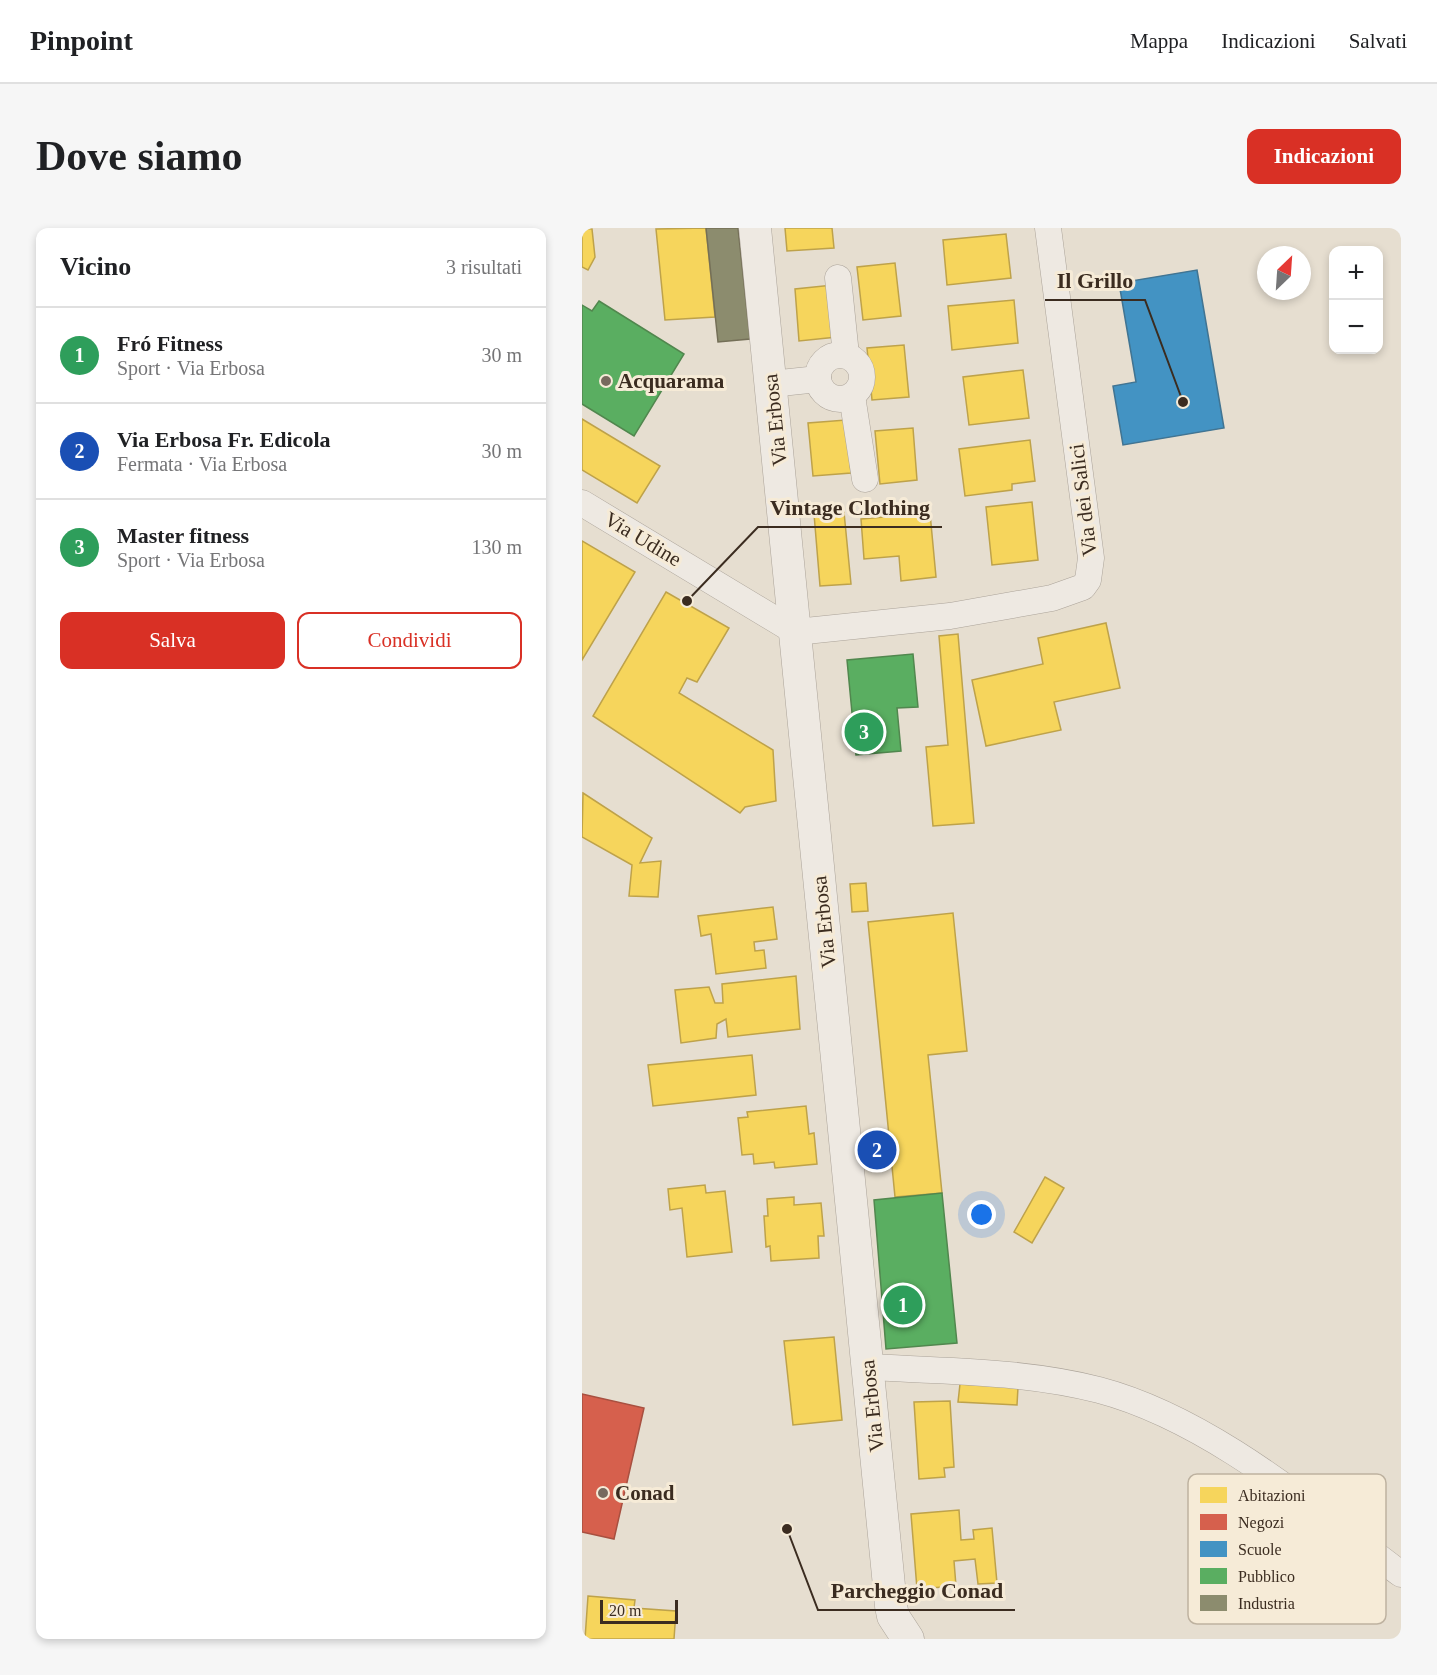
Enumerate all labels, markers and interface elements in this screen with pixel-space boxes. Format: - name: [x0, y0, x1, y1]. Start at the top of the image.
- text: Pinpoint: [30, 25, 133, 56]
- text: Mappa: [1130, 29, 1188, 53]
- text: Indicazioni: [1221, 29, 1316, 53]
- text: Salvati: [1349, 29, 1407, 53]
- button: Indicazioni: [1247, 129, 1401, 184]
- text: Dove siamo: [36, 133, 242, 179]
- north arrow: [1257, 246, 1311, 300]
- map controls: [1329, 246, 1383, 354]
- button: +: [1329, 246, 1383, 300]
- text: Vicino: [60, 252, 131, 281]
- text: 3 risultati: [446, 256, 522, 278]
- callout: Il Grillo: [1045, 260, 1145, 300]
- text: Il Grillo: [1057, 268, 1133, 293]
- button: −: [1329, 300, 1383, 354]
- text: Fró Fitness: [117, 331, 223, 356]
- text: 1: [75, 344, 85, 366]
- text: 30 m: [481, 344, 522, 366]
- text: Sport · Via Erbosa: [117, 357, 265, 379]
- place label: Acquarama: [618, 369, 725, 393]
- street label: Via Erbosa: [758, 372, 792, 467]
- marker: Acquarama: [599, 374, 613, 388]
- text: Via Erbosa Fr. Edicola: [117, 427, 331, 452]
- text: 2: [75, 440, 85, 462]
- text: 30 m: [481, 440, 522, 462]
- street label: Via dei Salici: [1064, 442, 1102, 558]
- text: Fermata · Via Erbosa: [117, 453, 287, 475]
- callout: Vintage Clothing: [758, 487, 942, 527]
- text: Vintage Clothing: [770, 495, 930, 520]
- street label: Via Udine: [600, 507, 686, 571]
- text: Master fitness: [117, 523, 249, 548]
- text: 3: [75, 536, 85, 558]
- text: 130 m: [471, 536, 522, 558]
- text: Sport · Via Erbosa: [117, 549, 265, 571]
- button: Salva: [60, 612, 285, 669]
- button: Condividi: [297, 612, 522, 669]
- pin: 3: [844, 710, 884, 754]
- street label: Via Erbosa: [807, 874, 841, 969]
- pin: 2: [858, 1128, 896, 1172]
- your location: [967, 1200, 996, 1229]
- pin: 1: [884, 1282, 922, 1328]
- street label: Via Erbosa: [855, 1358, 889, 1453]
- legend: [1188, 1474, 1386, 1624]
- place label: Conad: [615, 1481, 675, 1505]
- marker: Conad: [596, 1486, 610, 1500]
- text: Abitazioni: [1238, 1487, 1306, 1504]
- text: Negozi: [1238, 1514, 1285, 1532]
- text: Scuole: [1238, 1541, 1282, 1558]
- text: Pubblico: [1238, 1568, 1295, 1585]
- callout: Parcheggio Conad: [818, 1570, 1015, 1610]
- text: Parcheggio Conad: [831, 1578, 1003, 1603]
- text: Industria: [1238, 1595, 1295, 1612]
- scale bar: [600, 1597, 678, 1624]
- text: 20 m: [609, 1602, 641, 1619]

